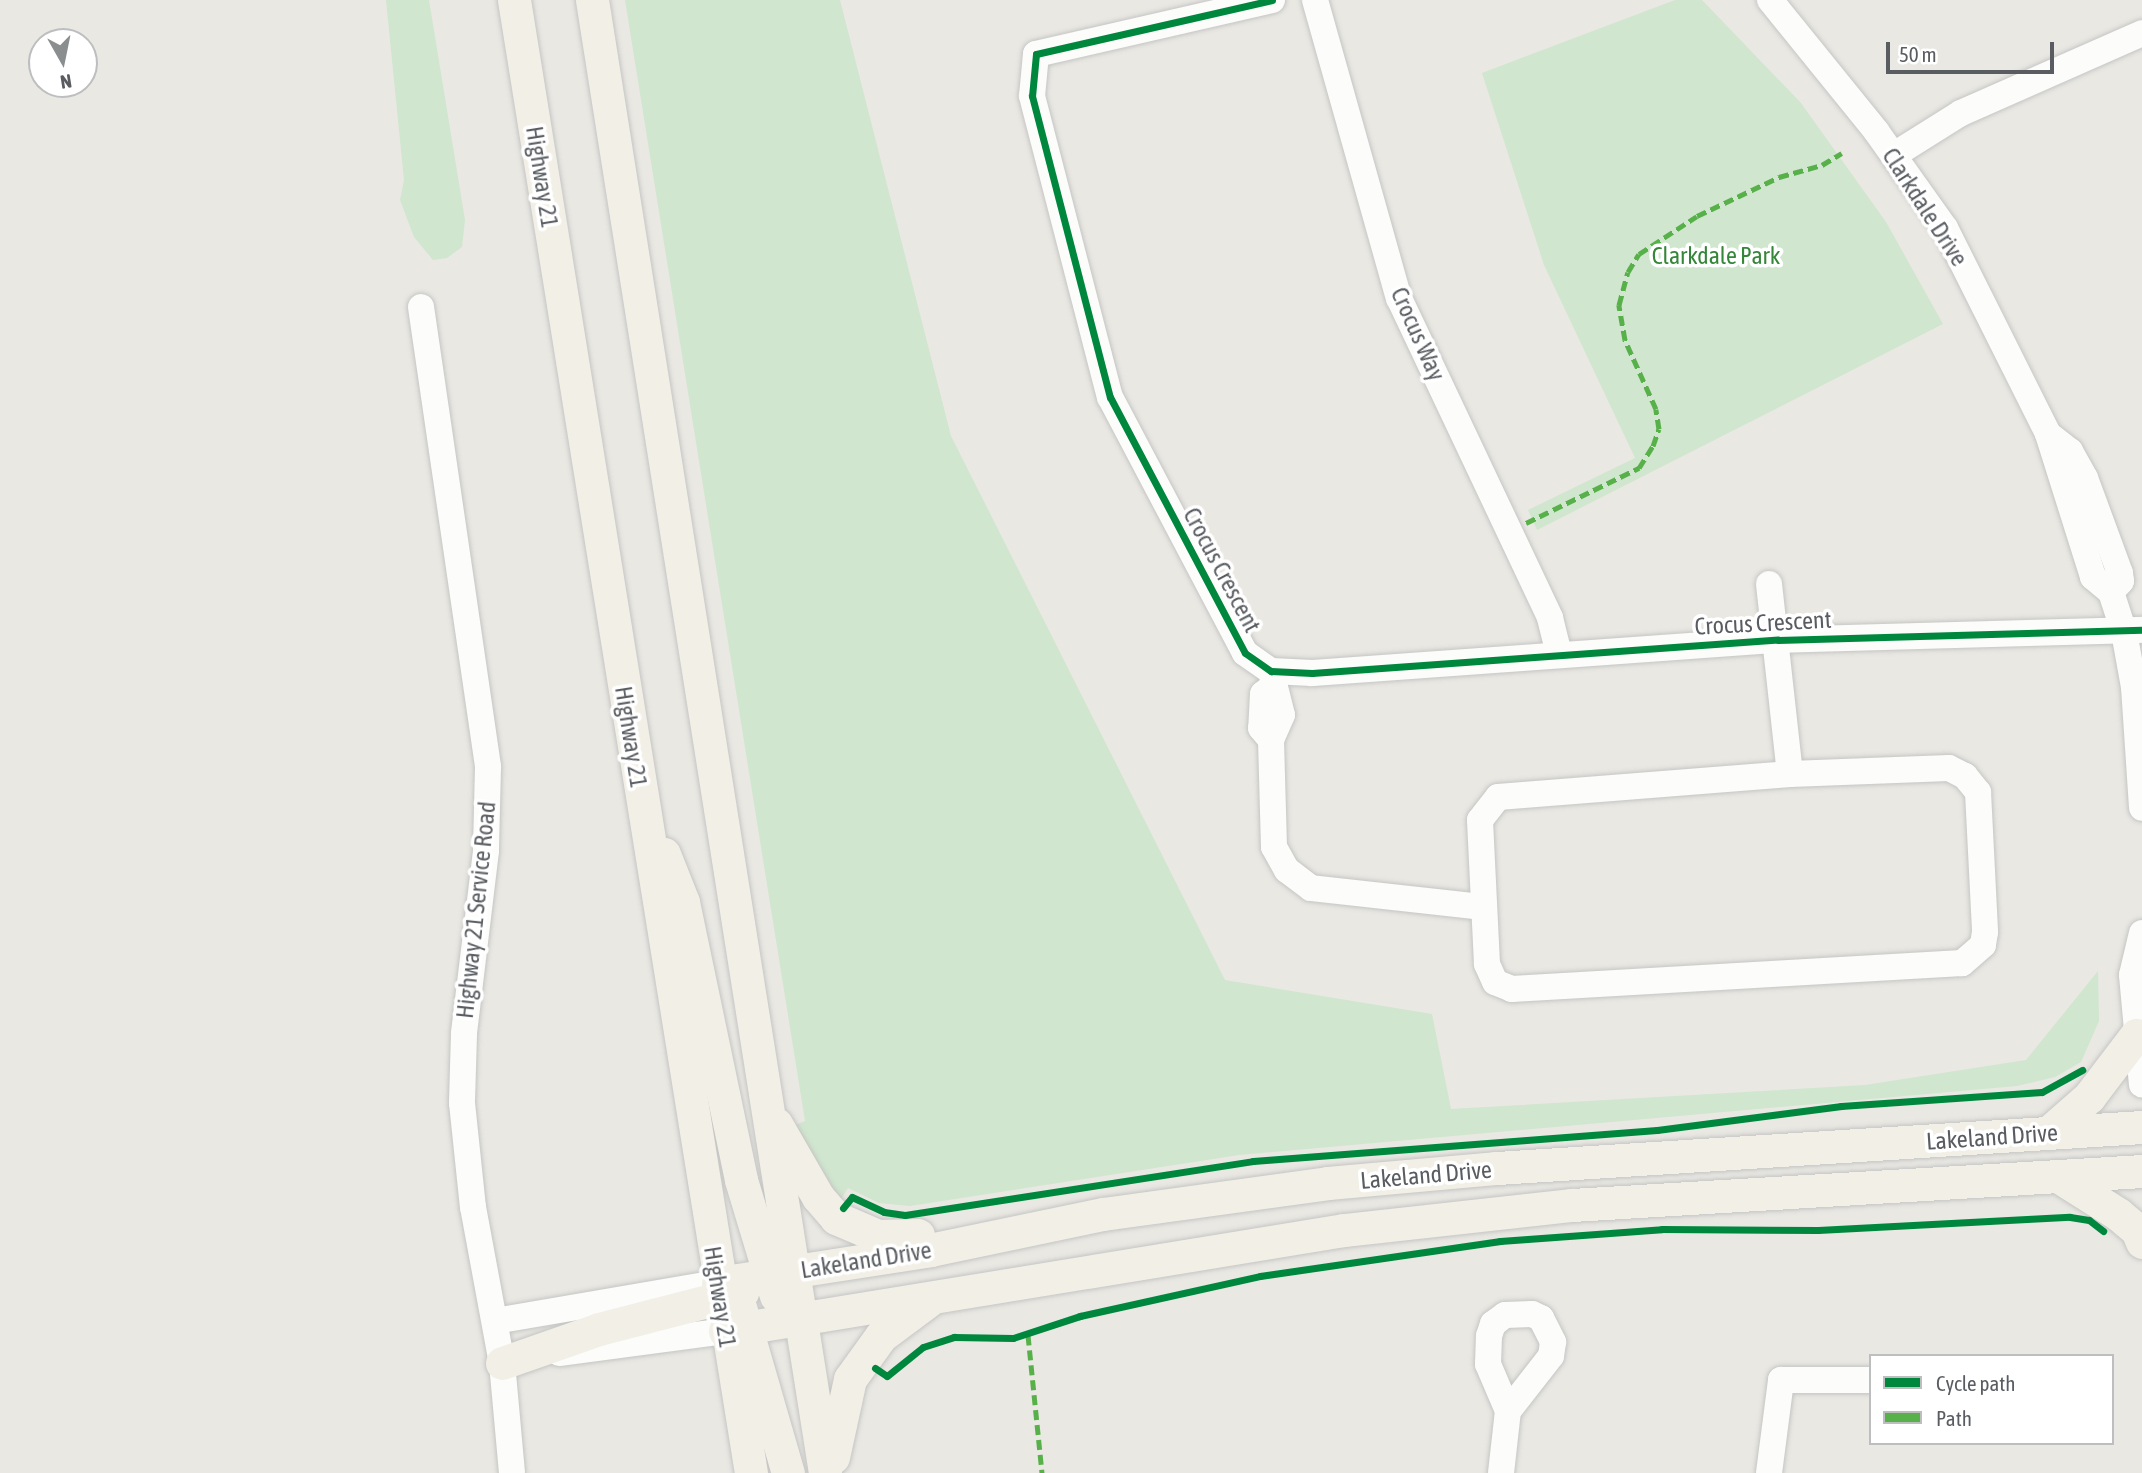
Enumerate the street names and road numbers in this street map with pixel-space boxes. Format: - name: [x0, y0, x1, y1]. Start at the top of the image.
- street label: Highway 21: [520, 124, 564, 230]
- street label: Clarkdale Drive: [1876, 143, 1974, 271]
- street label: Crocus Way: [1385, 283, 1451, 385]
- street label: Crocus Crescent: [1177, 503, 1267, 637]
- street label: Crocus Crescent: [1694, 605, 1832, 641]
- street label: Highway 21: [609, 684, 653, 790]
- street label: Highway 21 Service Road: [450, 800, 502, 1020]
- street label: Lakeland Drive: [1925, 1118, 2059, 1156]
- street label: Lakeland Drive: [1359, 1155, 1493, 1195]
- street label: Lakeland Drive: [799, 1235, 933, 1285]
- street label: Highway 21: [698, 1244, 742, 1350]

